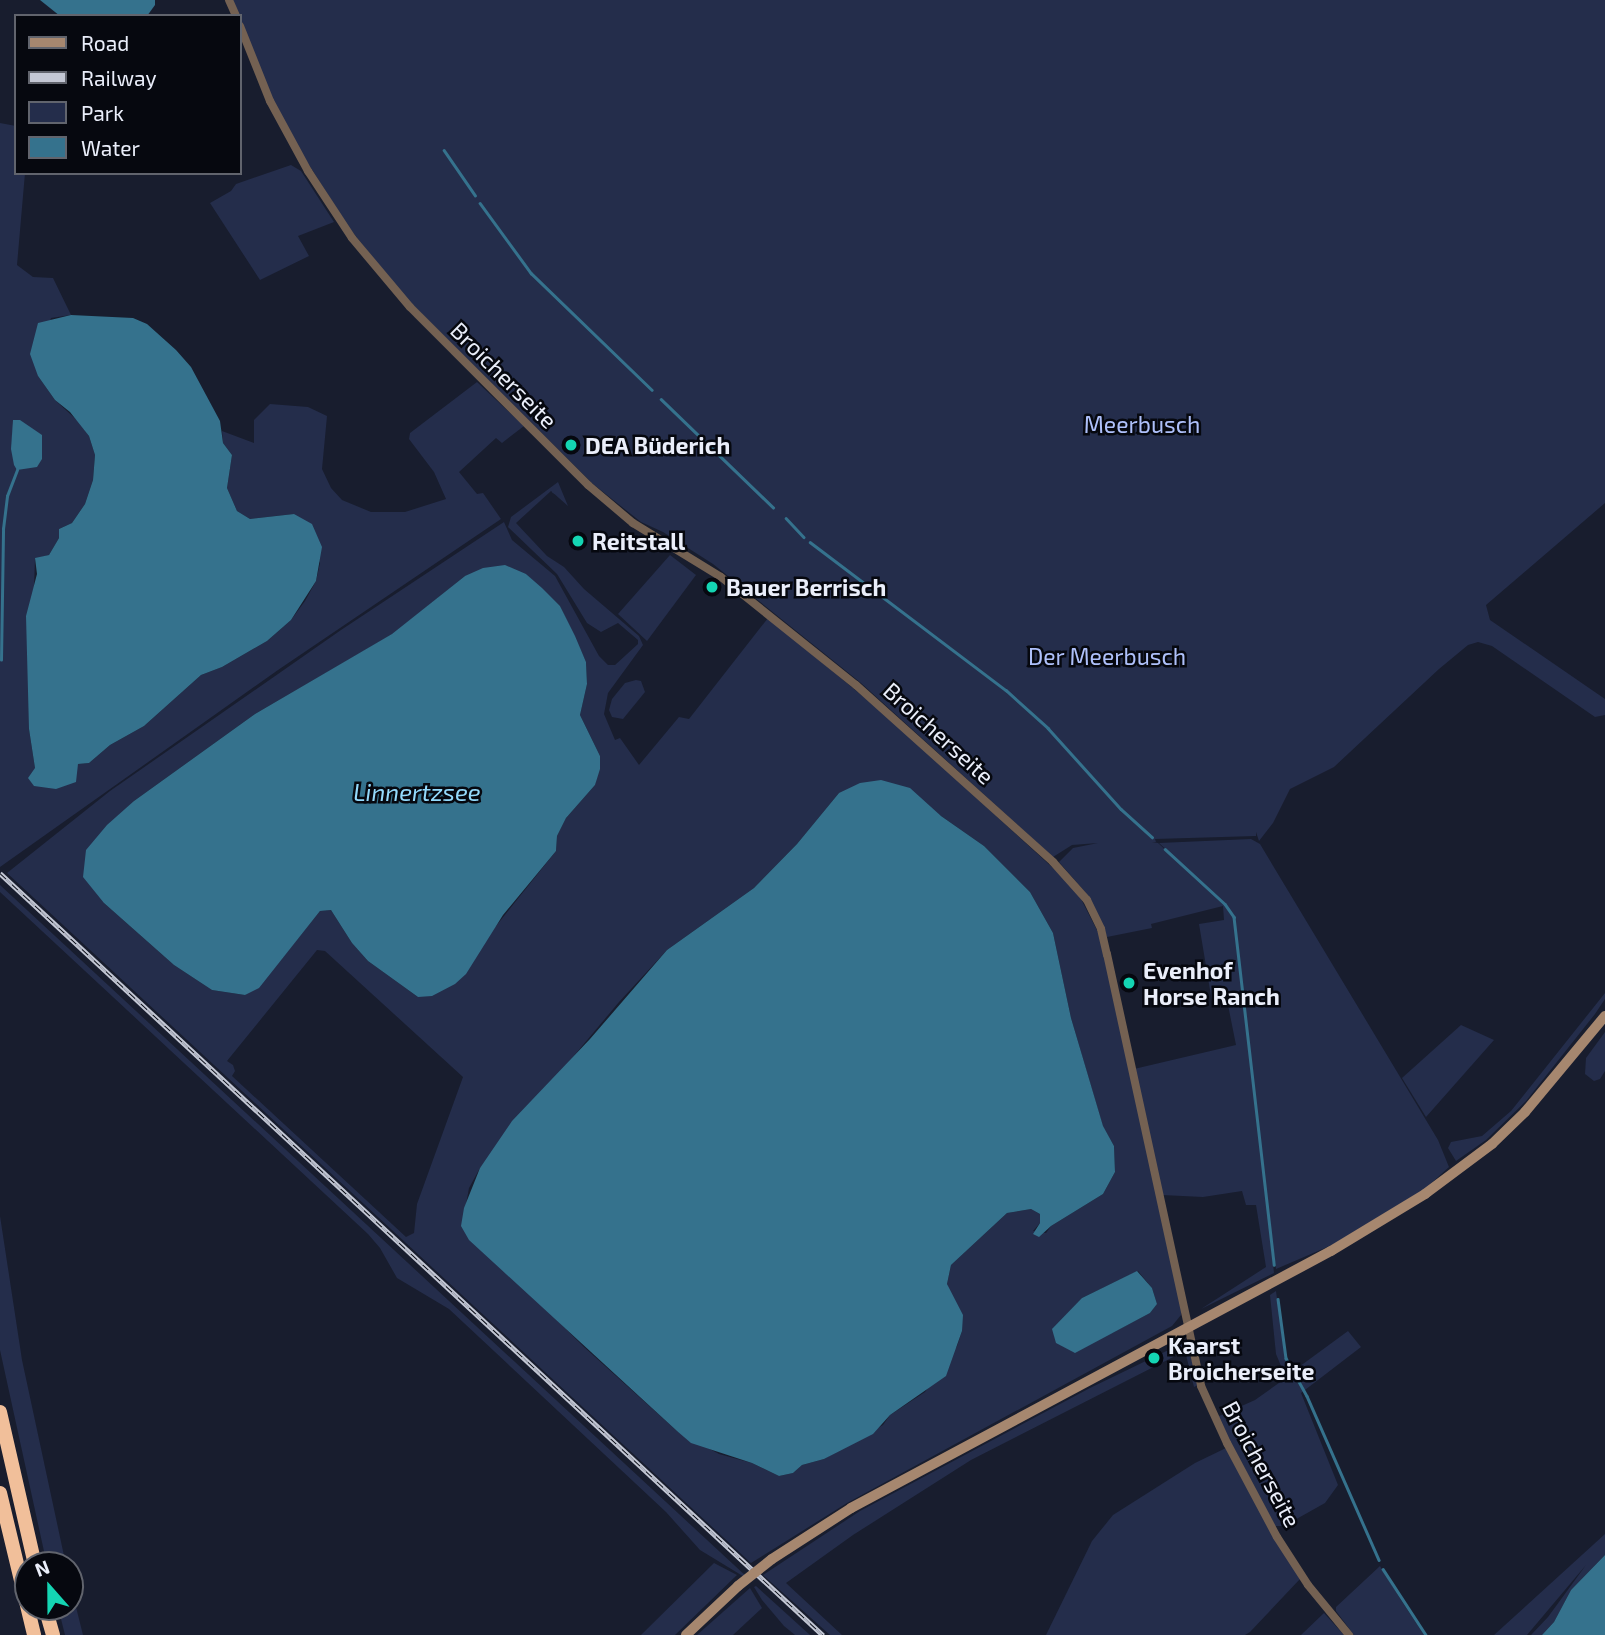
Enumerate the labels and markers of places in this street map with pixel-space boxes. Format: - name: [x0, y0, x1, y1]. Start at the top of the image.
- place label: DEA Büderich: [585, 431, 731, 459]
- marker: DEA Büderich: [563, 437, 579, 453]
- place label: Reitstall: [592, 527, 685, 555]
- marker: Reitstall: [570, 533, 586, 549]
- place label: Bauer Berrisch: [726, 573, 887, 601]
- marker: Bauer Berrisch: [704, 579, 720, 595]
- place label: Evenhof Horse Ranch: [1143, 956, 1280, 1010]
- marker: Evenhof Horse Ranch: [1121, 975, 1137, 991]
- place label: Kaarst Broicherseite: [1168, 1331, 1315, 1385]
- marker: Kaarst Broicherseite: [1146, 1350, 1162, 1366]

